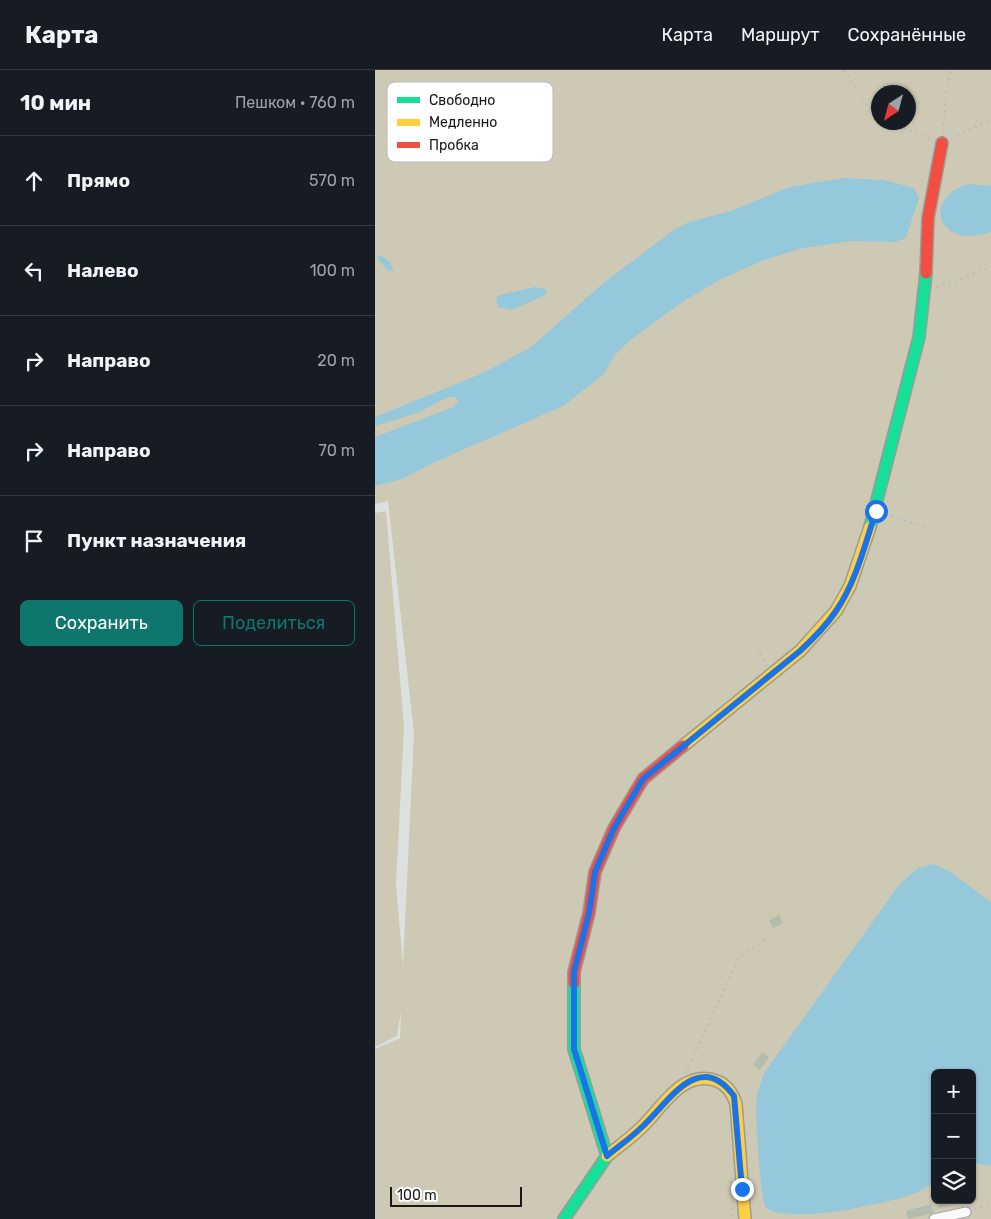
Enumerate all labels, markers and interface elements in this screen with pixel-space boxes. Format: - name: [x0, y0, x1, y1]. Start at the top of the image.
- text: Карта: [25, 21, 98, 49]
- text: Карта: [662, 24, 713, 46]
- text: Маршрут: [741, 24, 820, 46]
- text: Сохранённые: [848, 24, 966, 46]
- legend: [387, 82, 553, 162]
- north arrow: [871, 85, 916, 130]
- text: 10 мин: [20, 90, 91, 115]
- text: Свободно: [429, 92, 495, 109]
- text: Пешком · 760 m: [235, 93, 355, 112]
- text: Медленно: [429, 114, 497, 131]
- text: Пробка: [429, 137, 479, 154]
- icon: ahead: [20, 167, 48, 195]
- text: Прямо: [67, 169, 130, 192]
- text: 570 m: [309, 171, 355, 190]
- icon: left: [20, 257, 48, 285]
- text: Налево: [67, 259, 139, 282]
- text: 100 m: [310, 261, 355, 280]
- icon: right: [20, 347, 48, 375]
- text: Направо: [67, 349, 151, 372]
- text: 20 m: [317, 351, 355, 370]
- icon: right: [20, 437, 48, 465]
- text: Направо: [67, 439, 151, 462]
- text: 70 m: [318, 441, 355, 460]
- route start: [865, 500, 888, 523]
- icon: arrive: [20, 527, 48, 555]
- text: Пункт назначения: [67, 529, 246, 552]
- button: Сохранить: [20, 600, 183, 646]
- button: Поделиться: [193, 600, 355, 646]
- map controls: [931, 1069, 976, 1204]
- button: +: [931, 1069, 976, 1114]
- button: −: [931, 1114, 976, 1159]
- button: layers: [931, 1159, 976, 1204]
- route end: [731, 1178, 754, 1201]
- scale bar: [390, 1184, 523, 1207]
- text: 100 m: [397, 1187, 437, 1204]

